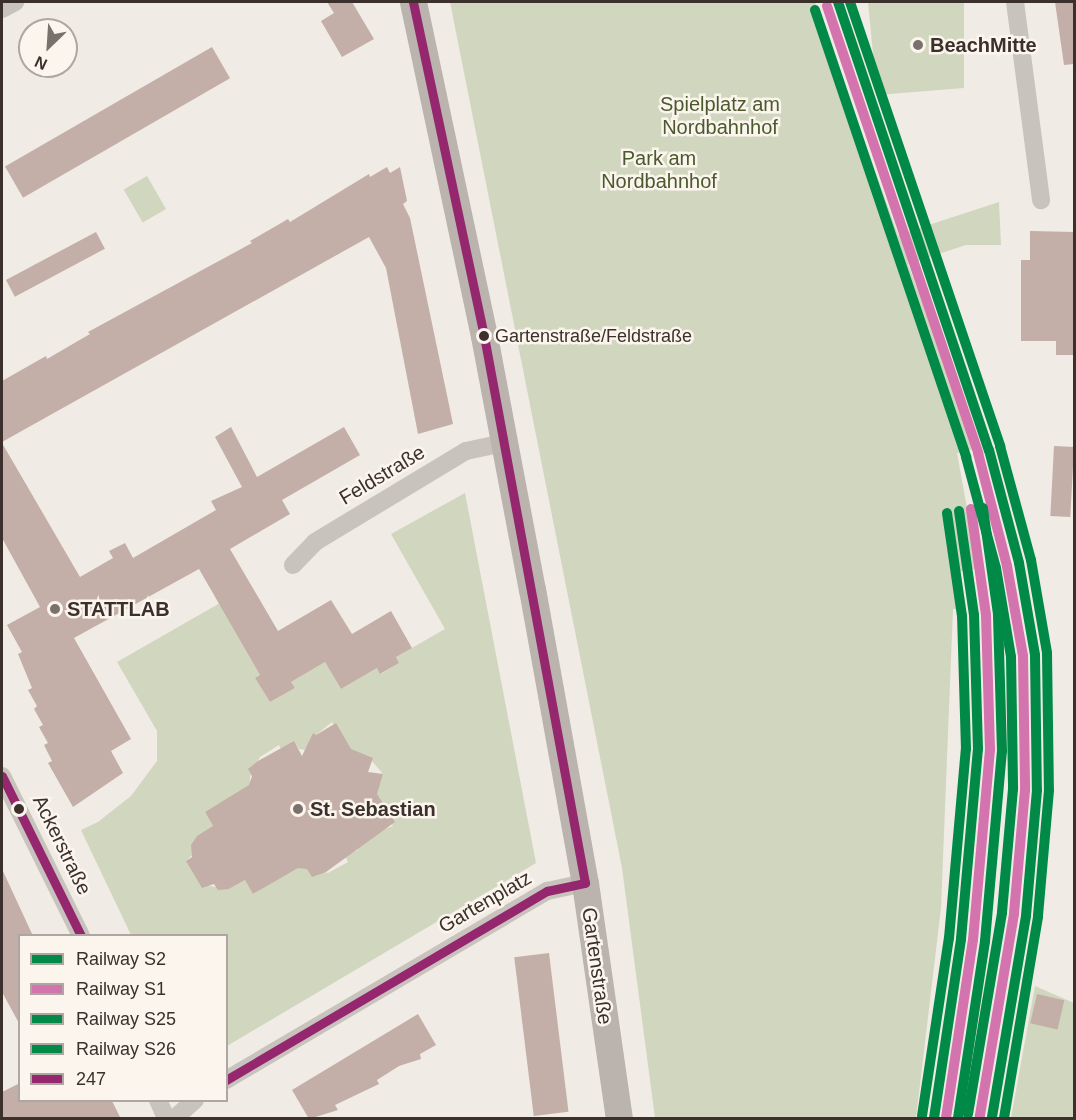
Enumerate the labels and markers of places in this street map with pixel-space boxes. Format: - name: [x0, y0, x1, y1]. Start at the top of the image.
- place label: BeachMitte: [930, 33, 1037, 57]
- marker: BeachMitte: [911, 38, 925, 52]
- place label: Gartenstraße/Feldstraße: [495, 325, 692, 347]
- marker: Gartenstraße/Feldstraße: [478, 330, 490, 342]
- place label: STATTLAB: [67, 597, 170, 621]
- marker: STATTLAB: [48, 602, 62, 616]
- place label: St. Sebastian: [310, 797, 436, 821]
- marker: St. Sebastian: [291, 802, 305, 816]
- unlabelled marker: [13, 803, 25, 815]

